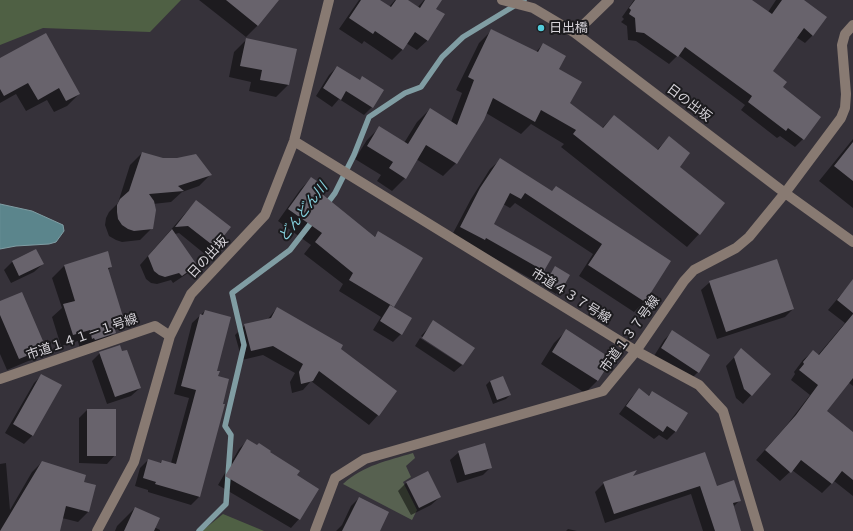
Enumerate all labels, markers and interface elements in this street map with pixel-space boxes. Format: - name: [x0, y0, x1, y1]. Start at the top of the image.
- place label: 日出橋: [549, 20, 588, 36]
- marker: 日出橋: [536, 23, 546, 33]
- street label: 日の出坂: [664, 81, 714, 125]
- water label: どんどん川: [275, 179, 331, 245]
- street label: 日の出坂: [185, 233, 231, 281]
- street label: 市道４３７号線: [528, 265, 614, 327]
- street label: 市道１３７号線: [597, 293, 663, 375]
- street label: 市道１４１－１号線: [24, 311, 140, 363]

